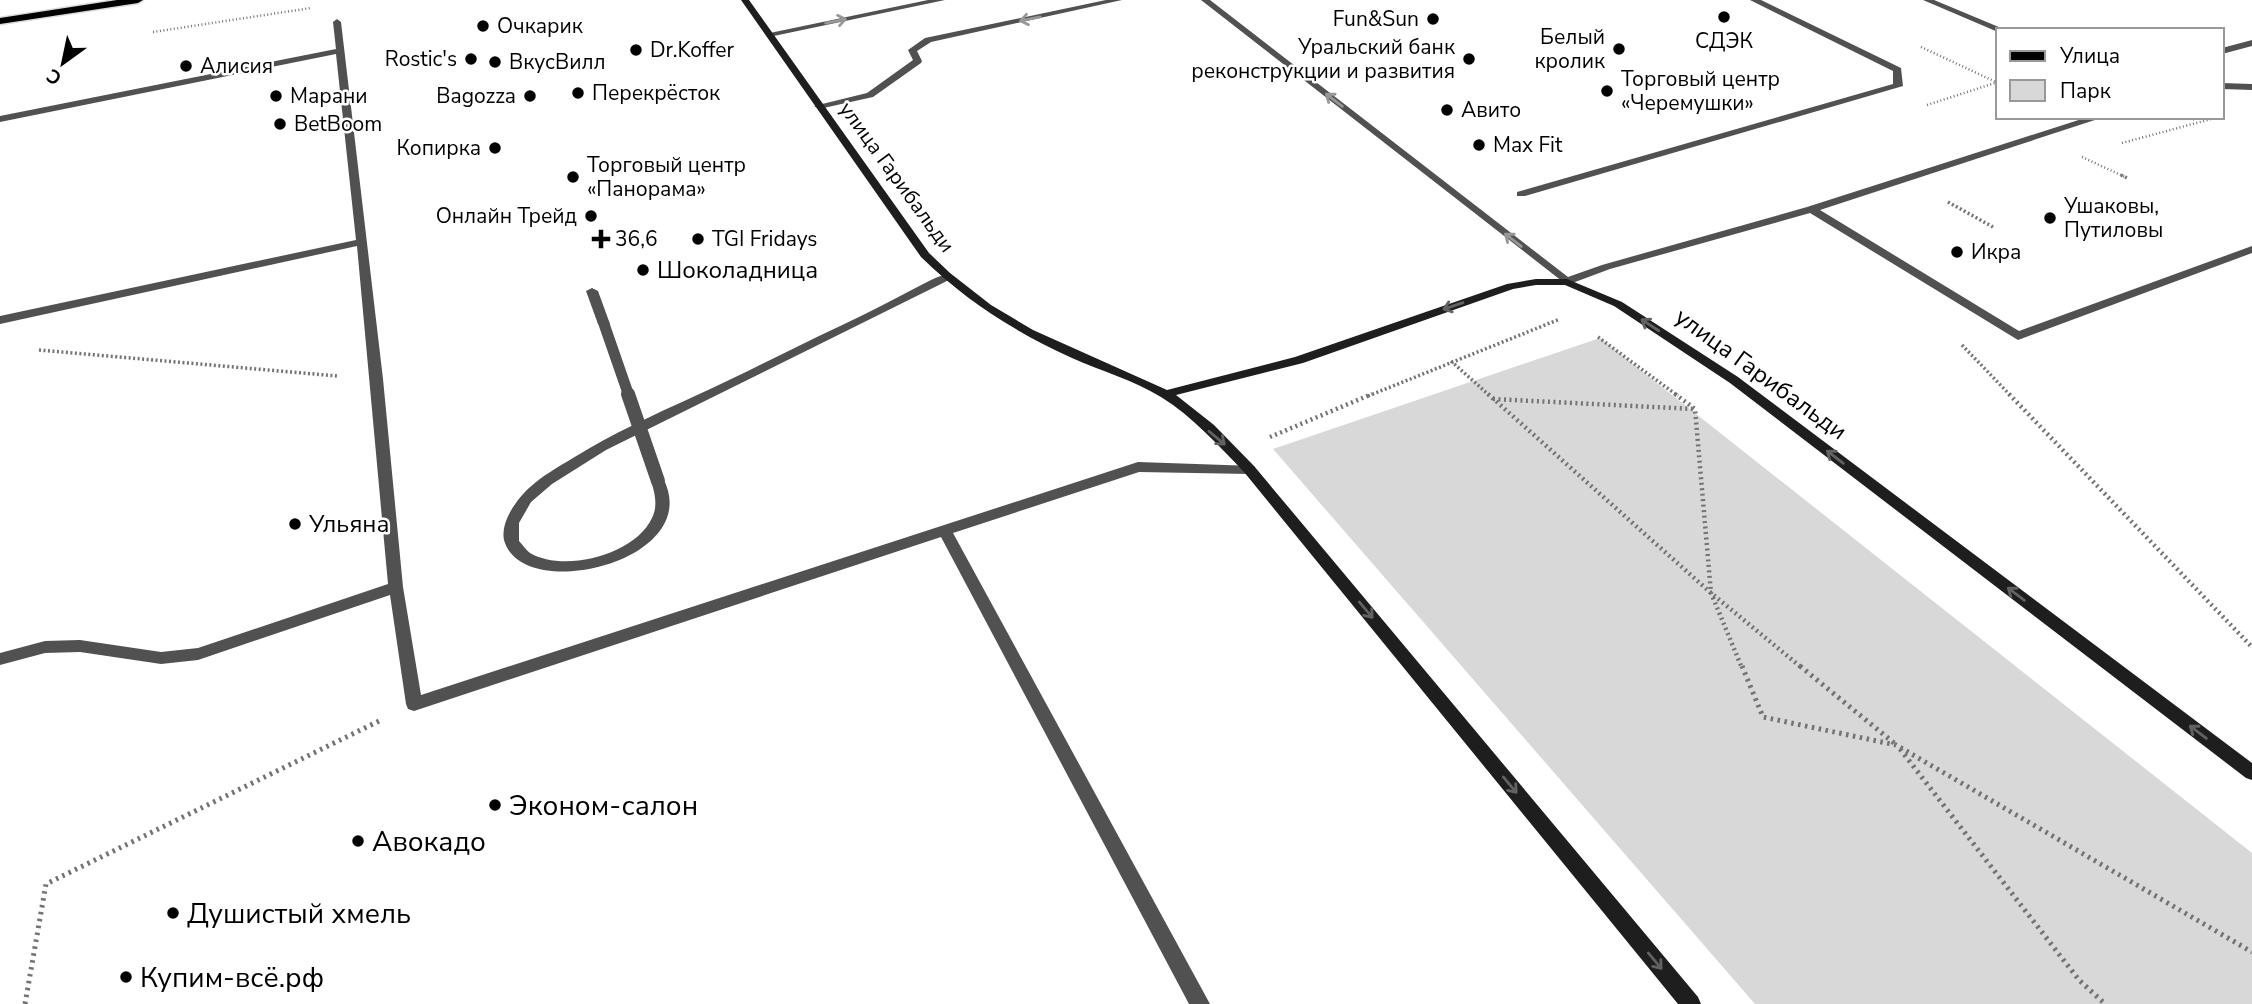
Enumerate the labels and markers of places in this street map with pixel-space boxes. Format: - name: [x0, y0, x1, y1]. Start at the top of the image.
- place label: Fun&Sun: [1333, 5, 1419, 33]
- marker: СДЭК: [1716, 9, 1732, 25]
- marker: Fun&Sun: [1425, 11, 1441, 27]
- place label: Очкарик: [497, 12, 584, 40]
- marker: Очкарик: [475, 18, 491, 34]
- place label: Белый кролик: [1534, 23, 1606, 75]
- place label: СДЭК: [1695, 27, 1754, 55]
- place label: Уральский банк реконструкции и развития: [1191, 33, 1456, 85]
- place label: Dr.Koffer: [650, 36, 734, 64]
- marker: Белый кролик: [1611, 41, 1627, 57]
- marker: Dr.Koffer: [628, 42, 644, 58]
- place label: Rostic's: [385, 45, 457, 73]
- place label: ВкусВилл: [509, 48, 606, 76]
- marker: Rostic's: [463, 51, 479, 67]
- marker: Уральский банк реконструкции и развития: [1461, 51, 1477, 67]
- place label: Алисия: [200, 52, 273, 80]
- marker: ВкусВилл: [487, 54, 503, 70]
- marker: Алисия: [178, 58, 194, 74]
- place label: Торговый центр «Черемушки»: [1621, 65, 1780, 117]
- place label: Перекрёсток: [592, 79, 721, 107]
- place label: Марани: [290, 82, 368, 110]
- place label: Bagozza: [436, 82, 516, 110]
- marker: Торговый центр «Черемушки»: [1599, 83, 1615, 99]
- marker: Перекрёсток: [570, 85, 586, 101]
- marker: Марани: [268, 88, 284, 104]
- marker: Bagozza: [522, 88, 538, 104]
- place label: Авито: [1461, 96, 1521, 124]
- marker: Авито: [1439, 102, 1455, 118]
- place label: BetBoom: [294, 110, 382, 138]
- marker: BetBoom: [272, 116, 288, 132]
- place label: Max Fit: [1493, 131, 1563, 159]
- place label: Копирка: [396, 134, 481, 162]
- marker: Max Fit: [1471, 137, 1487, 153]
- marker: Копирка: [487, 140, 503, 156]
- place label: Торговый центр «Панорама»: [587, 151, 746, 203]
- marker: Торговый центр «Панорама»: [565, 169, 581, 185]
- place label: Ушаковы, Путиловы: [2063, 192, 2163, 244]
- place label: Онлайн Трейд: [436, 202, 577, 230]
- marker: Онлайн Трейд: [583, 208, 599, 224]
- marker: Ушаковы, Путиловы: [2042, 210, 2058, 226]
- place label: 36,6: [615, 225, 658, 253]
- place label: TGI Fridays: [712, 225, 817, 253]
- marker: 36,6: [593, 231, 609, 247]
- marker: TGI Fridays: [690, 231, 706, 247]
- place label: Икра: [1971, 238, 2021, 266]
- marker: Икра: [1949, 244, 1965, 260]
- place label: Шоколадница: [657, 254, 818, 286]
- marker: Шоколадница: [635, 262, 651, 278]
- place label: Ульяна: [308, 508, 389, 540]
- marker: Ульяна: [287, 516, 303, 532]
- place label: Эконом-салон: [509, 787, 698, 825]
- marker: Эконом-салон: [487, 797, 503, 813]
- place label: Авокадо: [372, 823, 486, 861]
- marker: Авокадо: [350, 833, 366, 849]
- place label: Душистый хмель: [187, 895, 411, 933]
- marker: Душистый хмель: [165, 905, 181, 921]
- place label: Купим-всё.рф: [140, 959, 324, 997]
- marker: Купим-всё.рф: [118, 969, 134, 985]

